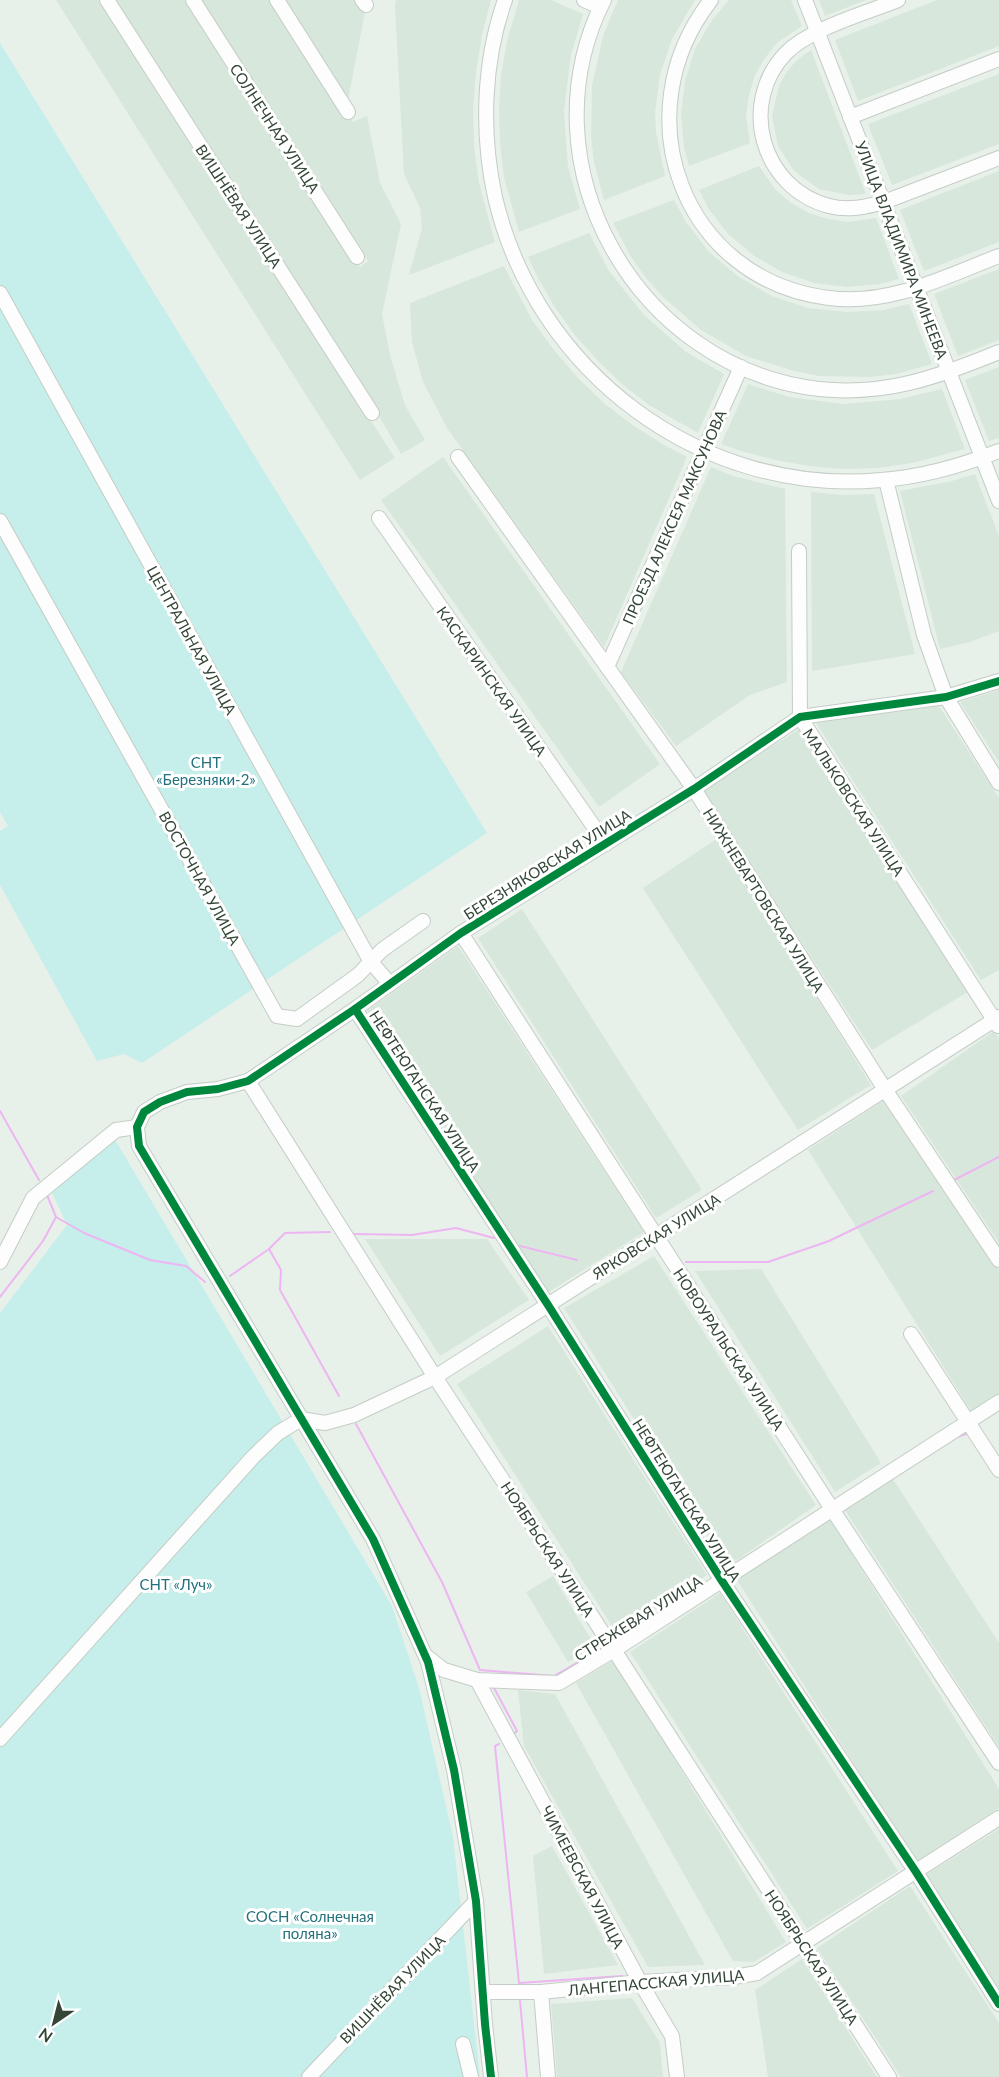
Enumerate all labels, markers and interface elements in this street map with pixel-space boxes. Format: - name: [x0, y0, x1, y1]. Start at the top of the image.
- street label: СОЛНЕЧНАЯ УЛИЦА: [226, 60, 324, 197]
- street label: УЛИЦА ВЛАДИМИРА МИНЕЕВА: [852, 138, 952, 362]
- street label: ВИШНЁВАЯ УЛИЦА: [192, 141, 286, 272]
- street label: ПРОЕЗД АЛЕКСЕЯ МАКСУНОВА: [618, 406, 730, 627]
- street label: ЦЕНТРАЛЬНАЯ УЛИЦА: [144, 562, 241, 718]
- street label: КАСКАРИНСКАЯ УЛИЦА: [433, 603, 551, 760]
- street label: МАЛЬКОВСКАЯ УЛИЦА: [800, 725, 909, 880]
- park label: СНТ «Березняки-2»: [156, 753, 256, 788]
- street label: НИЖНЕВАРТОВСКАЯ УЛИЦА: [700, 804, 829, 996]
- street label: БЕРЕЗНЯКОВСКАЯ УЛИЦА: [460, 805, 635, 923]
- street label: ВОСТОЧНАЯ УЛИЦА: [156, 808, 245, 949]
- street label: НЕФТЕЮГАНСКАЯ УЛИЦА: [366, 1007, 485, 1176]
- street label: ЯРКОВСКАЯ УЛИЦА: [588, 1189, 724, 1283]
- street label: НОВОУРАЛЬСКАЯ УЛИЦА: [670, 1265, 789, 1434]
- street label: НЕФТЕЮГАНСКАЯ УЛИЦА: [629, 1415, 745, 1586]
- street label: НОЯБРЬСКАЯ УЛИЦА: [498, 1478, 599, 1621]
- street label: СТРЕЖЕВАЯ УЛИЦА: [571, 1571, 706, 1665]
- park label: СНТ «Луч»: [139, 1575, 213, 1593]
- street label: ЧИМЕЕВСКАЯ УЛИЦА: [538, 1803, 629, 1952]
- street label: НОЯБРЬСКАЯ УЛИЦА: [762, 1886, 863, 2029]
- park label: СОСН «Солнечная поляна»: [246, 1907, 374, 1942]
- street label: ВИШНЁВАЯ УЛИЦА: [336, 1930, 449, 2047]
- street label: ЛАНГЕПАССКАЯ УЛИЦА: [566, 1965, 746, 1999]
- north arrow: [24, 1993, 84, 2053]
- text: N: [35, 2024, 56, 2047]

